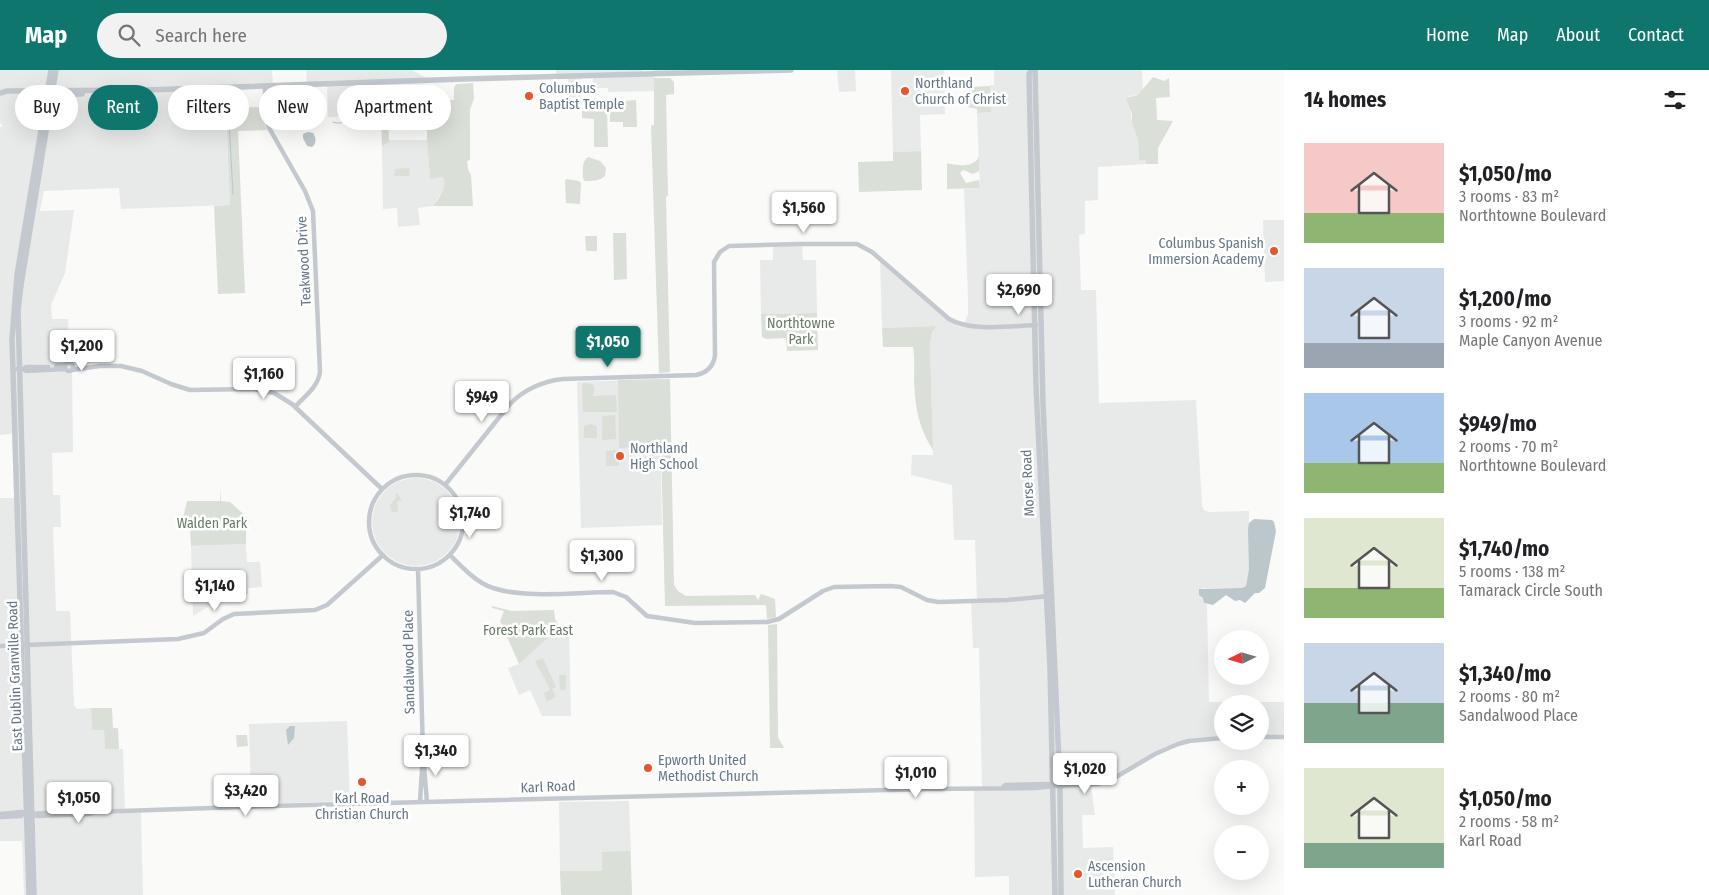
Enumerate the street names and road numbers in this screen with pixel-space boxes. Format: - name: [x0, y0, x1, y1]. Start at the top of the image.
- street label: Teakwood Drive: [293, 215, 315, 306]
- street label: Morse Road: [1018, 449, 1038, 517]
- street label: East Dublin Granville Road: [4, 600, 26, 752]
- street label: Sandalwood Place: [400, 610, 418, 714]
- street label: Karl Road: [520, 778, 576, 796]

